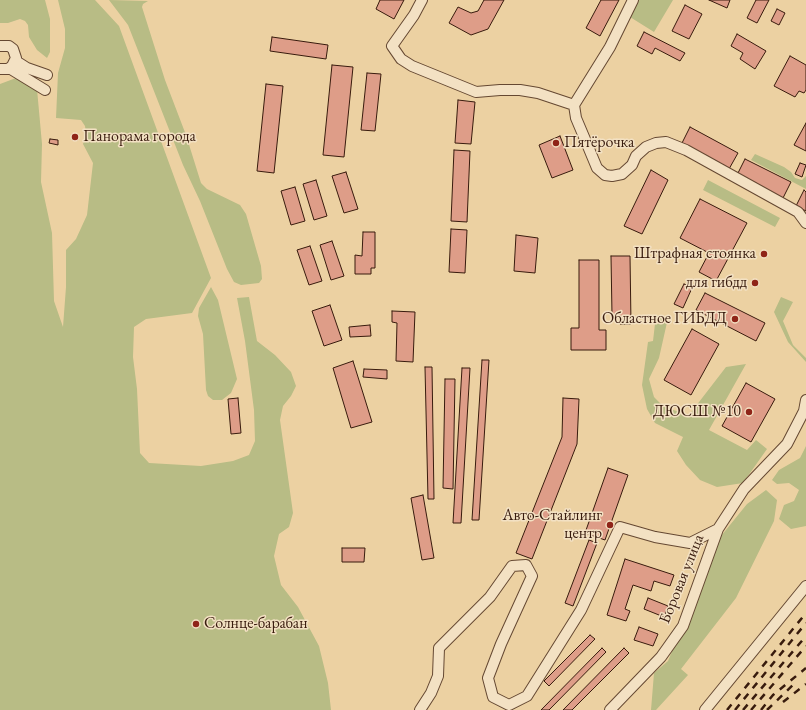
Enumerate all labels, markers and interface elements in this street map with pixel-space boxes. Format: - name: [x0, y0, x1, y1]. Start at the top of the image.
- place label: Панорама города: [83, 127, 196, 147]
- marker: Панорама города: [70, 132, 80, 142]
- place label: Пятёрочка: [564, 133, 634, 153]
- marker: Пятёрочка: [551, 138, 561, 148]
- place label: Штрафная стоянка: [634, 244, 756, 264]
- marker: Штрафная стоянка: [759, 249, 769, 259]
- place label: для гибдд: [686, 273, 747, 293]
- marker: для гибдд: [750, 278, 760, 288]
- place label: Областное ГИБДД: [602, 309, 727, 329]
- marker: Областное ГИБДД: [730, 314, 740, 324]
- place label: ДЮСШ №10: [653, 402, 741, 422]
- marker: ДЮСШ №10: [744, 407, 754, 417]
- place label: Авто-Стайлинг центр: [502, 506, 602, 544]
- marker: Авто-Стайлинг центр: [605, 520, 615, 530]
- street label: Боровая улица: [655, 532, 709, 626]
- place label: Солнце-барабан: [204, 614, 307, 634]
- marker: Солнце-барабан: [191, 619, 201, 629]

